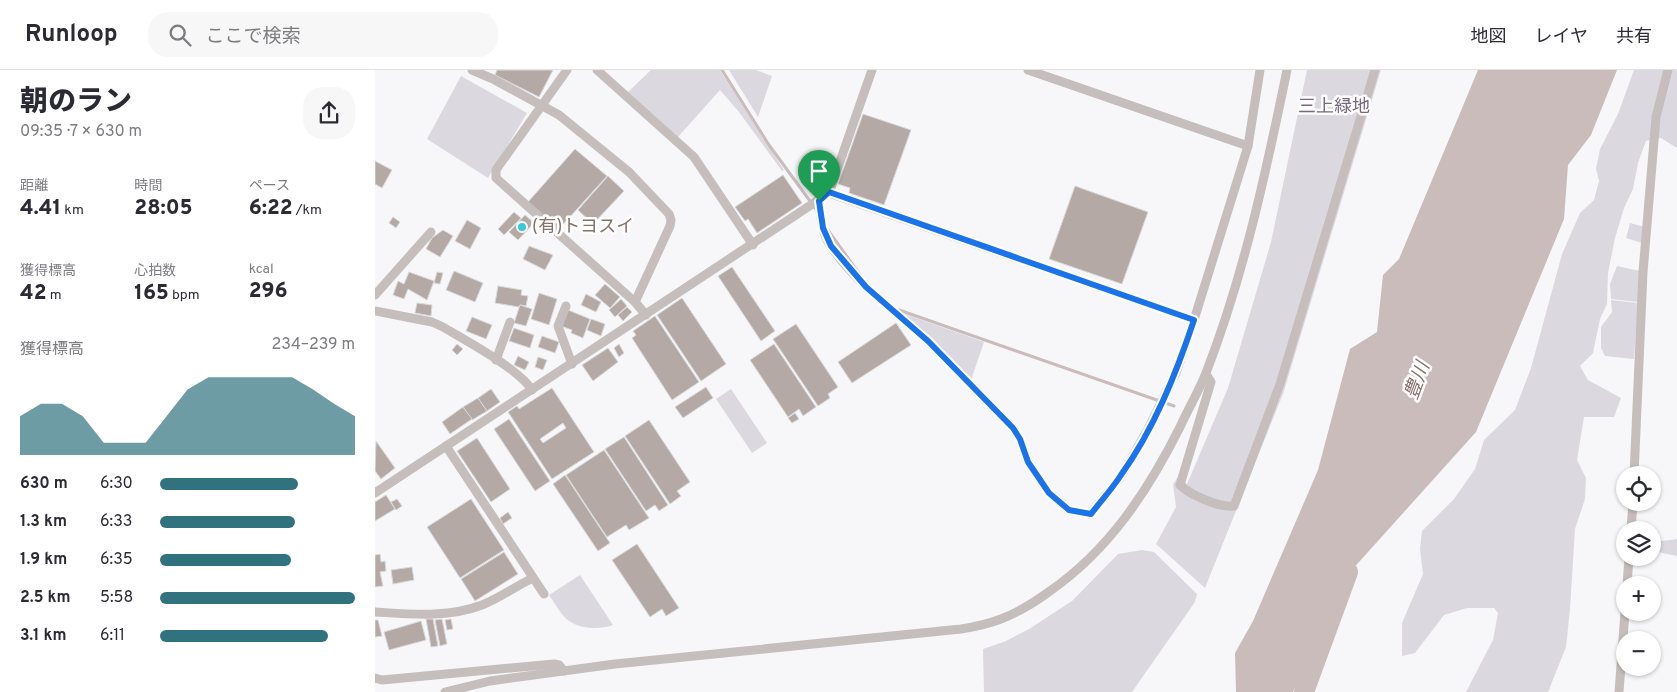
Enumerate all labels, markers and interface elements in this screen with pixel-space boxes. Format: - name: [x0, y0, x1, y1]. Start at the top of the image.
- search box: [148, 12, 498, 57]
- text: Runloop: [25, 20, 118, 50]
- icon: search: [166, 21, 194, 49]
- text: ここで検索: [206, 25, 301, 49]
- text: 地図: [1471, 26, 1507, 49]
- text: レイヤ: [1535, 26, 1588, 49]
- text: 共有: [1616, 26, 1652, 49]
- text: 朝のラン: [20, 85, 132, 121]
- button: share: [303, 87, 355, 139]
- park label: 三上緑地: [1298, 96, 1370, 119]
- text: 09:35 · 7 × 630 m: [20, 122, 142, 142]
- pin: [798, 150, 840, 201]
- icon: arrive: [805, 157, 833, 185]
- text: 距離: [20, 178, 48, 195]
- text: 時間: [134, 178, 162, 195]
- text: ペース: [249, 178, 290, 195]
- text: 4.41: [20, 195, 61, 222]
- text: 28:05: [134, 195, 192, 222]
- text: 6:22: [249, 195, 293, 222]
- text: km: [61, 202, 84, 219]
- text: /km: [293, 202, 322, 219]
- place label: (有)トヨスイ: [532, 216, 634, 239]
- marker: (有)トヨスイ: [516, 221, 528, 233]
- text: kcal: [249, 261, 274, 278]
- text: 獲得標高: [20, 263, 76, 280]
- text: 心拍数: [134, 263, 176, 280]
- text: 296: [249, 278, 288, 305]
- text: 42: [20, 280, 46, 307]
- text: 165: [134, 280, 169, 307]
- text: m: [46, 287, 62, 304]
- text: bpm: [169, 287, 200, 304]
- text: 234–239 m: [272, 335, 355, 355]
- text: 獲得標高: [20, 340, 84, 360]
- water label: 豊川: [1400, 357, 1436, 403]
- map controls: [1616, 466, 1661, 676]
- button: locate: [1616, 466, 1661, 511]
- text: 630 m: [20, 474, 68, 494]
- text: 6:30: [100, 474, 133, 494]
- text: 1.3 km: [20, 512, 67, 532]
- text: 6:33: [100, 512, 132, 532]
- button: layers: [1616, 521, 1661, 566]
- text: 1.9 km: [20, 550, 67, 570]
- text: 6:35: [100, 550, 133, 570]
- button: +: [1616, 576, 1661, 621]
- text: 2.5 km: [20, 588, 70, 608]
- text: 5:58: [100, 588, 133, 608]
- text: 3.1 km: [20, 626, 67, 646]
- text: 6:11: [100, 626, 125, 646]
- button: −: [1616, 631, 1661, 676]

